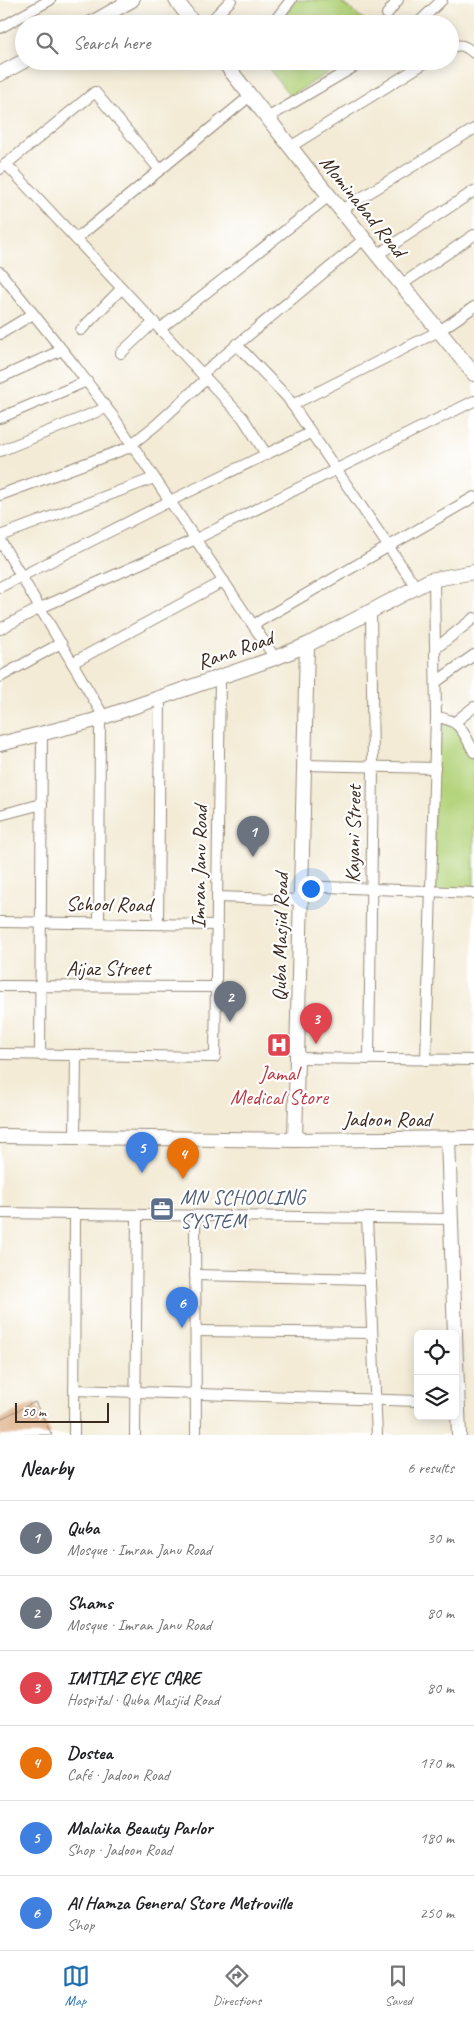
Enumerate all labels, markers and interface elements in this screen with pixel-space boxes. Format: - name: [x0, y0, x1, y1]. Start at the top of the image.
- search box: [15, 15, 459, 70]
- icon: search: [33, 29, 61, 57]
- text: Search here: [73, 31, 150, 55]
- street label: Mominabad Road: [314, 150, 414, 265]
- street label: Rana Road: [194, 624, 280, 675]
- street label: Kayani Street: [339, 783, 367, 883]
- street label: Imran Janu Road: [185, 801, 213, 929]
- pin: 1: [237, 816, 269, 857]
- street label: Quba Masjid Road: [266, 869, 294, 1001]
- your location: [298, 876, 324, 902]
- street label: School Road: [66, 890, 156, 918]
- street label: Aijaz Street: [66, 955, 152, 981]
- pin: 2: [214, 981, 246, 1022]
- pin: 3: [300, 1003, 332, 1044]
- hospital icon: Jamal Medical Store: [266, 1032, 292, 1058]
- place label: Jamal Medical Store: [230, 1060, 329, 1110]
- street label: Jadoon Road: [342, 1106, 434, 1132]
- pin: 5: [126, 1132, 158, 1173]
- pin: 4: [167, 1138, 199, 1179]
- place label: MN SCHOOLING SYSTEM: [180, 1184, 308, 1234]
- office icon: MN SCHOOLING SYSTEM: [149, 1196, 175, 1222]
- pin: 6: [166, 1287, 198, 1328]
- map controls: [414, 1330, 459, 1420]
- button: locate: [414, 1330, 459, 1375]
- button: layers: [414, 1375, 459, 1420]
- scale bar: [15, 1400, 109, 1423]
- text: 50 m: [22, 1403, 46, 1420]
- text: Nearby: [20, 1455, 73, 1481]
- text: 6 results: [407, 1458, 454, 1478]
- text: Quba: [67, 1516, 99, 1540]
- text: 1: [32, 1528, 40, 1548]
- text: 30 m: [427, 1528, 454, 1548]
- text: Mosque · Imran Janu Road: [67, 1540, 211, 1560]
- text: Shams: [67, 1591, 113, 1615]
- text: 2: [32, 1603, 40, 1623]
- text: 80 m: [427, 1603, 454, 1623]
- text: Mosque · Imran Janu Road: [67, 1615, 211, 1635]
- text: IMTIAZ EYE CARE: [67, 1666, 200, 1690]
- text: 3: [32, 1678, 40, 1698]
- text: 80 m: [427, 1678, 454, 1698]
- text: Hospital · Quba Masjid Road: [67, 1690, 219, 1710]
- text: Dostea: [67, 1741, 112, 1765]
- text: 4: [32, 1753, 40, 1773]
- text: 170 m: [420, 1753, 454, 1773]
- text: Café · Jadoon Road: [67, 1765, 169, 1785]
- text: Malaika Beauty Parlor: [67, 1816, 213, 1840]
- text: 5: [33, 1828, 39, 1848]
- text: 180 m: [420, 1828, 454, 1848]
- text: Shop · Jadoon Road: [67, 1840, 172, 1860]
- text: Al Hamza General Store Metroville: [67, 1891, 292, 1915]
- text: 6: [32, 1903, 40, 1923]
- text: 250 m: [420, 1903, 454, 1923]
- text: Shop: [67, 1915, 94, 1935]
- tab: Map: [62, 1962, 90, 2009]
- tab: Directions: [213, 1962, 261, 2009]
- tab: Saved: [384, 1962, 412, 2009]

